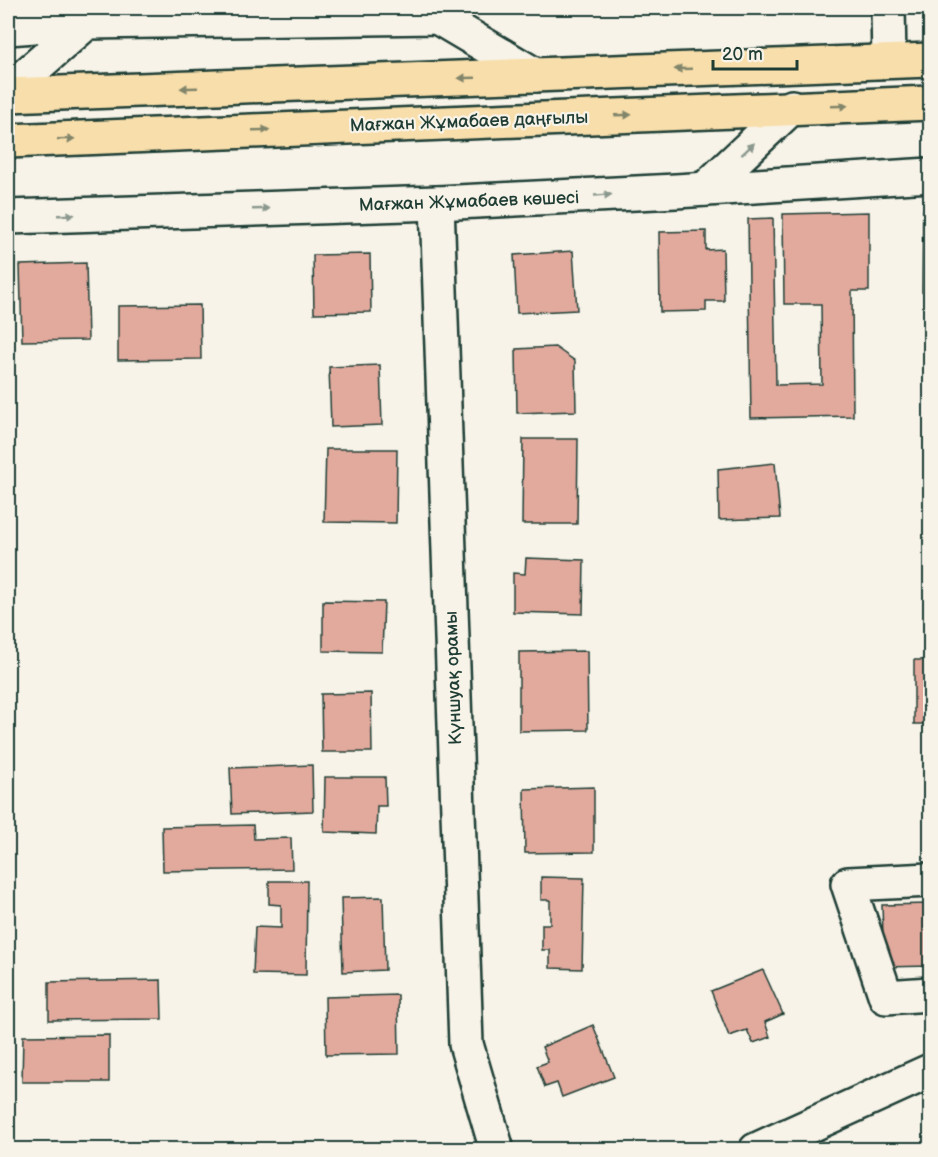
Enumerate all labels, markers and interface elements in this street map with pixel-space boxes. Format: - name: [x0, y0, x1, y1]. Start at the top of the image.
- scale bar: [713, 33, 797, 71]
- text: 20 m: [722, 44, 763, 65]
- one-way arrow: [674, 65, 693, 74]
- one-way arrow: [458, 73, 477, 82]
- one-way arrow: [179, 84, 198, 93]
- one-way arrow: [830, 101, 849, 110]
- street label: Мағжан Жұмабаев даңғылы: [349, 107, 589, 136]
- one-way arrow: [614, 110, 633, 119]
- one-way arrow: [251, 126, 270, 135]
- one-way arrow: [56, 134, 75, 143]
- one-way arrow: [740, 143, 755, 156]
- street label: Мағжан Жұмабаев көшесі: [358, 187, 580, 216]
- one-way arrow: [593, 190, 612, 199]
- one-way arrow: [251, 204, 270, 213]
- one-way arrow: [56, 210, 75, 220]
- street label: Күншуақ орамы: [441, 611, 466, 745]

